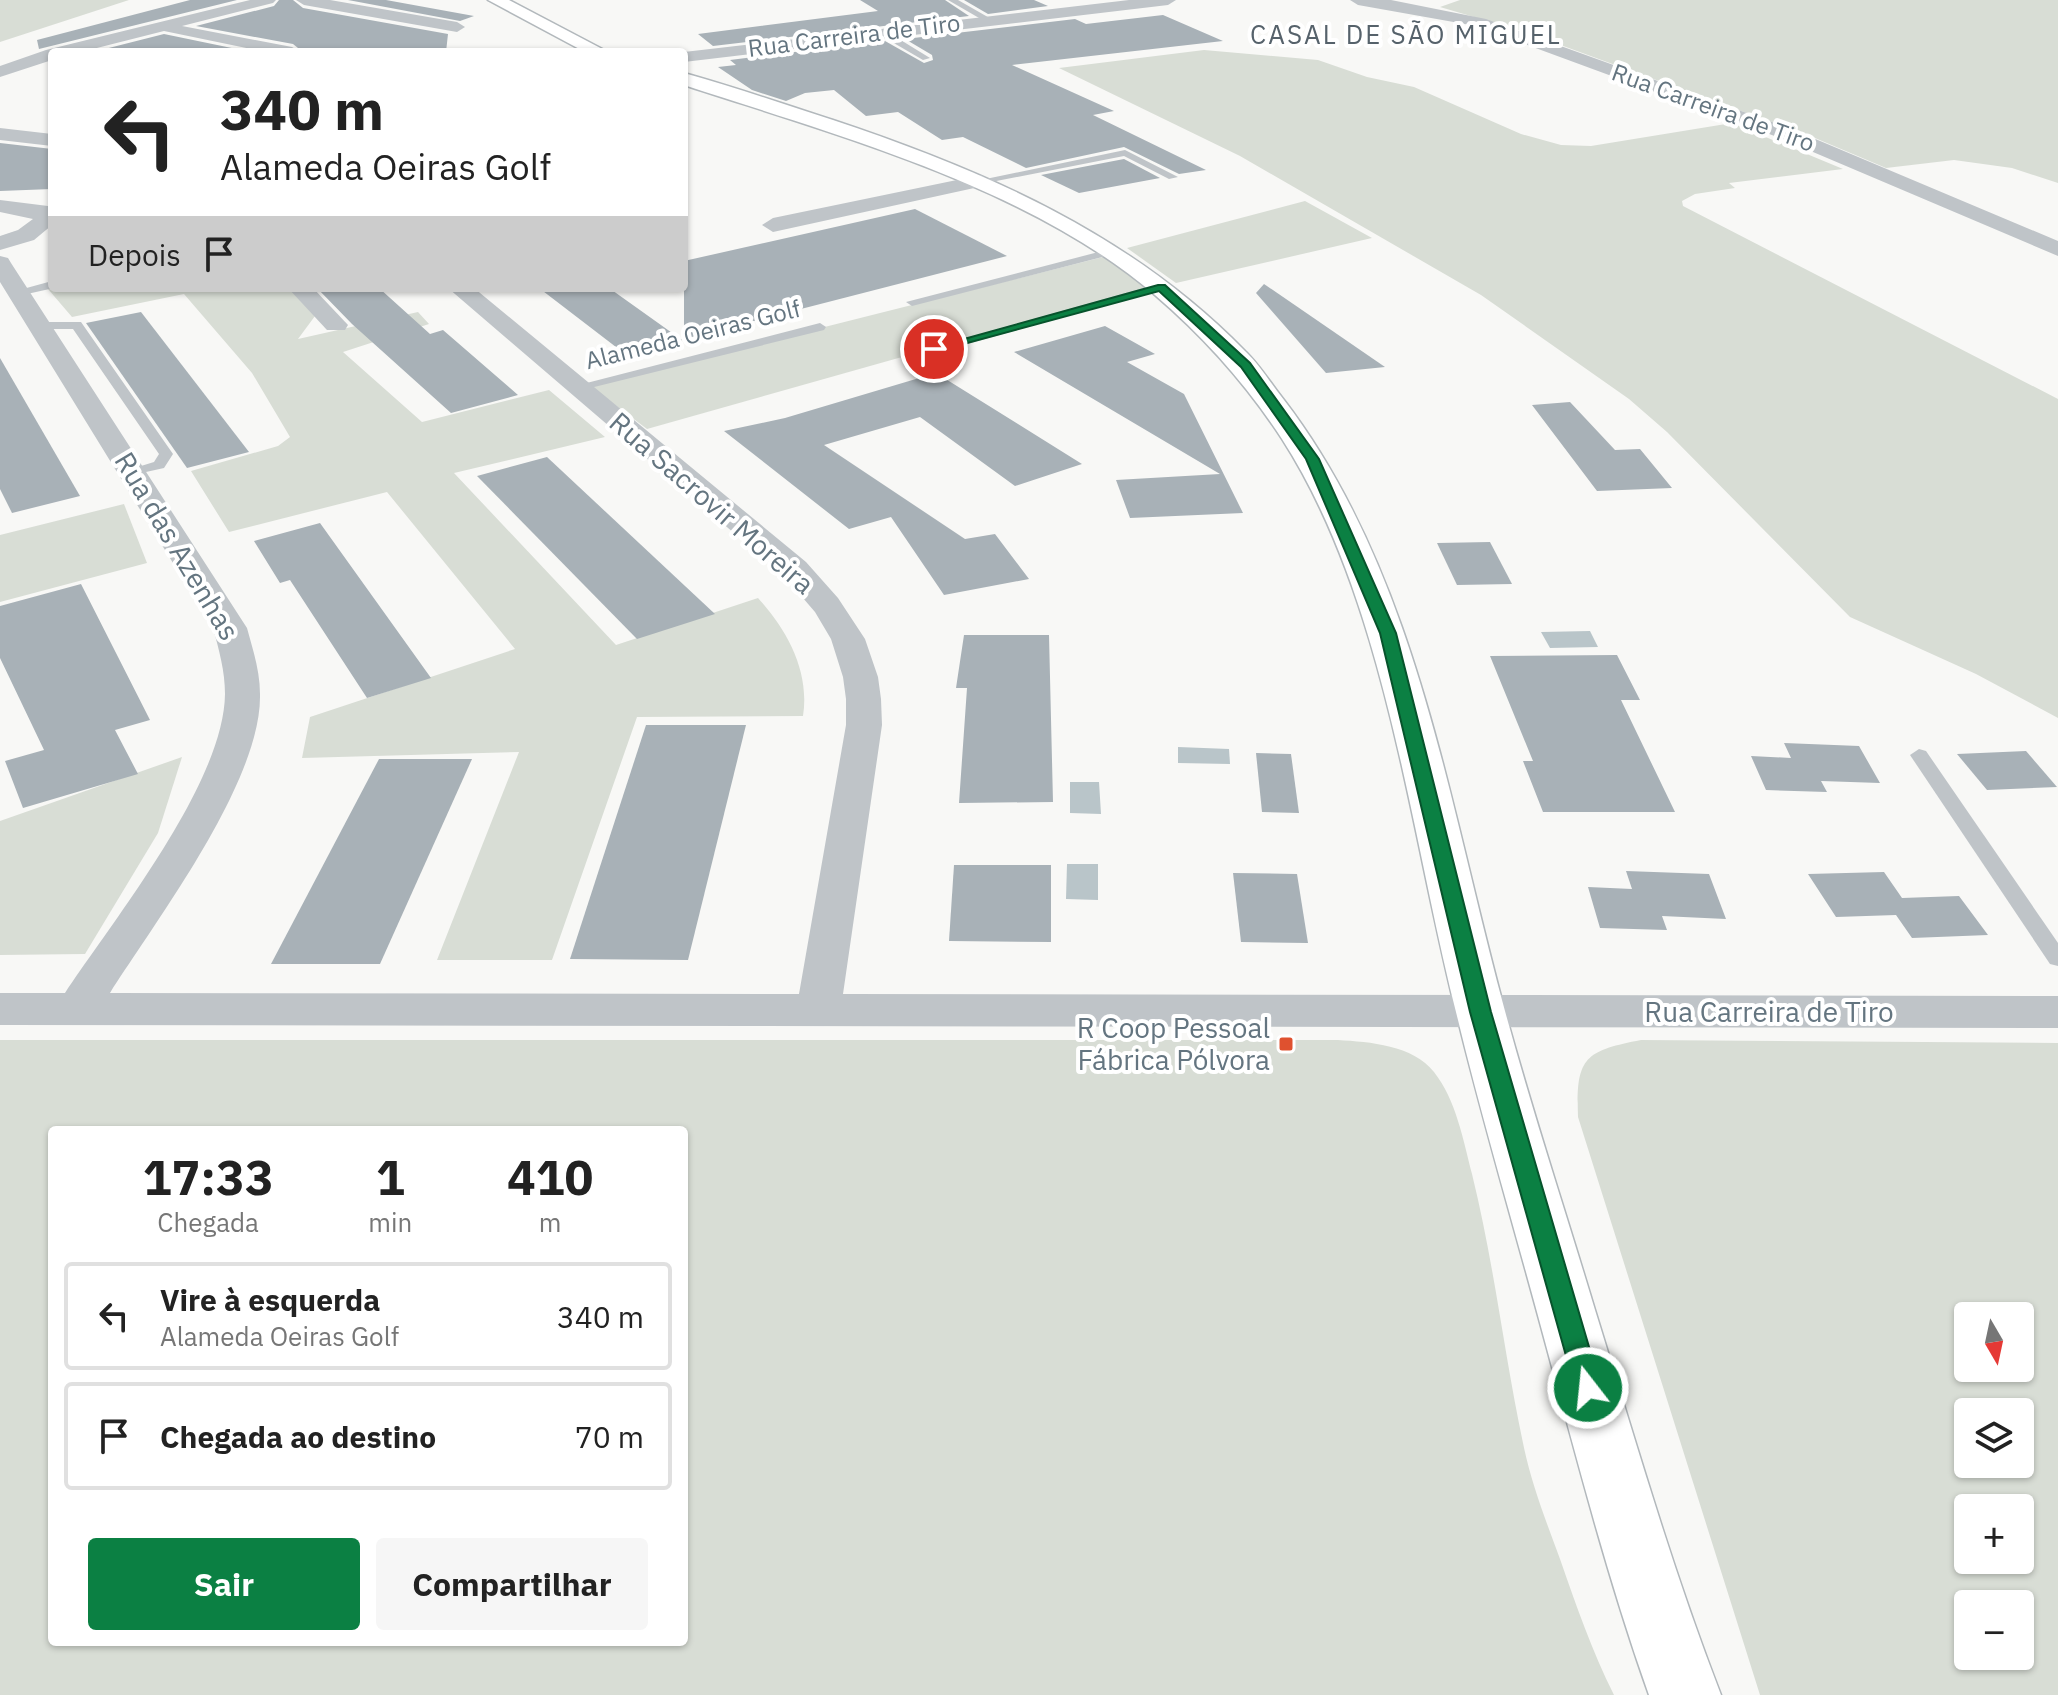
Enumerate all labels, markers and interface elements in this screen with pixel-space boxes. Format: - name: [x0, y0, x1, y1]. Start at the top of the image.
- street label: Rua Carreira de Tiro: [746, 6, 962, 64]
- district label: CASAL DE SÃO MIGUEL: [1250, 17, 1562, 51]
- street label: Rua Carreira de Tiro: [1607, 55, 1819, 159]
- text: 340 m: [220, 73, 384, 145]
- icon: left: [88, 80, 192, 184]
- text: Alameda Oeiras Golf: [220, 143, 551, 190]
- icon: arrive: [197, 232, 241, 276]
- text: Depois: [88, 235, 181, 274]
- street label: Alameda Oeiras Golf: [582, 292, 804, 376]
- pin: [900, 315, 968, 383]
- icon: arrive: [912, 327, 956, 371]
- street label: Rua Sacrovir Moreira: [602, 403, 823, 602]
- street label: Rua das Azenhas: [107, 445, 248, 647]
- street label: Rua Carreira de Tiro: [1644, 993, 1894, 1030]
- place label: R Coop Pessoal Fábrica Pólvora: [1077, 1009, 1270, 1078]
- marker: R Coop Pessoal Fábrica Pólvora: [1277, 1035, 1295, 1053]
- text: 17:33: [143, 1146, 274, 1208]
- text: 1: [376, 1146, 405, 1208]
- text: 410: [507, 1146, 593, 1208]
- text: Chegada: [157, 1205, 259, 1239]
- text: min: [368, 1205, 412, 1239]
- text: m: [539, 1205, 561, 1239]
- text: Vire à esquerda: [160, 1280, 380, 1319]
- icon: left: [92, 1294, 136, 1338]
- text: 340 m: [557, 1297, 644, 1336]
- north arrow: [1954, 1302, 2034, 1382]
- map controls: [1954, 1302, 2034, 1670]
- text: Alameda Oeiras Golf: [160, 1319, 399, 1353]
- position arrow: [1546, 1346, 1630, 1430]
- button: layers: [1954, 1398, 2034, 1478]
- icon: arrive: [92, 1414, 136, 1458]
- text: Chegada ao destino: [160, 1417, 436, 1456]
- text: 70 m: [575, 1417, 644, 1456]
- button: +: [1954, 1494, 2034, 1574]
- button: Sair: [88, 1538, 360, 1630]
- button: Compartilhar: [376, 1538, 648, 1630]
- button: −: [1954, 1590, 2034, 1670]

